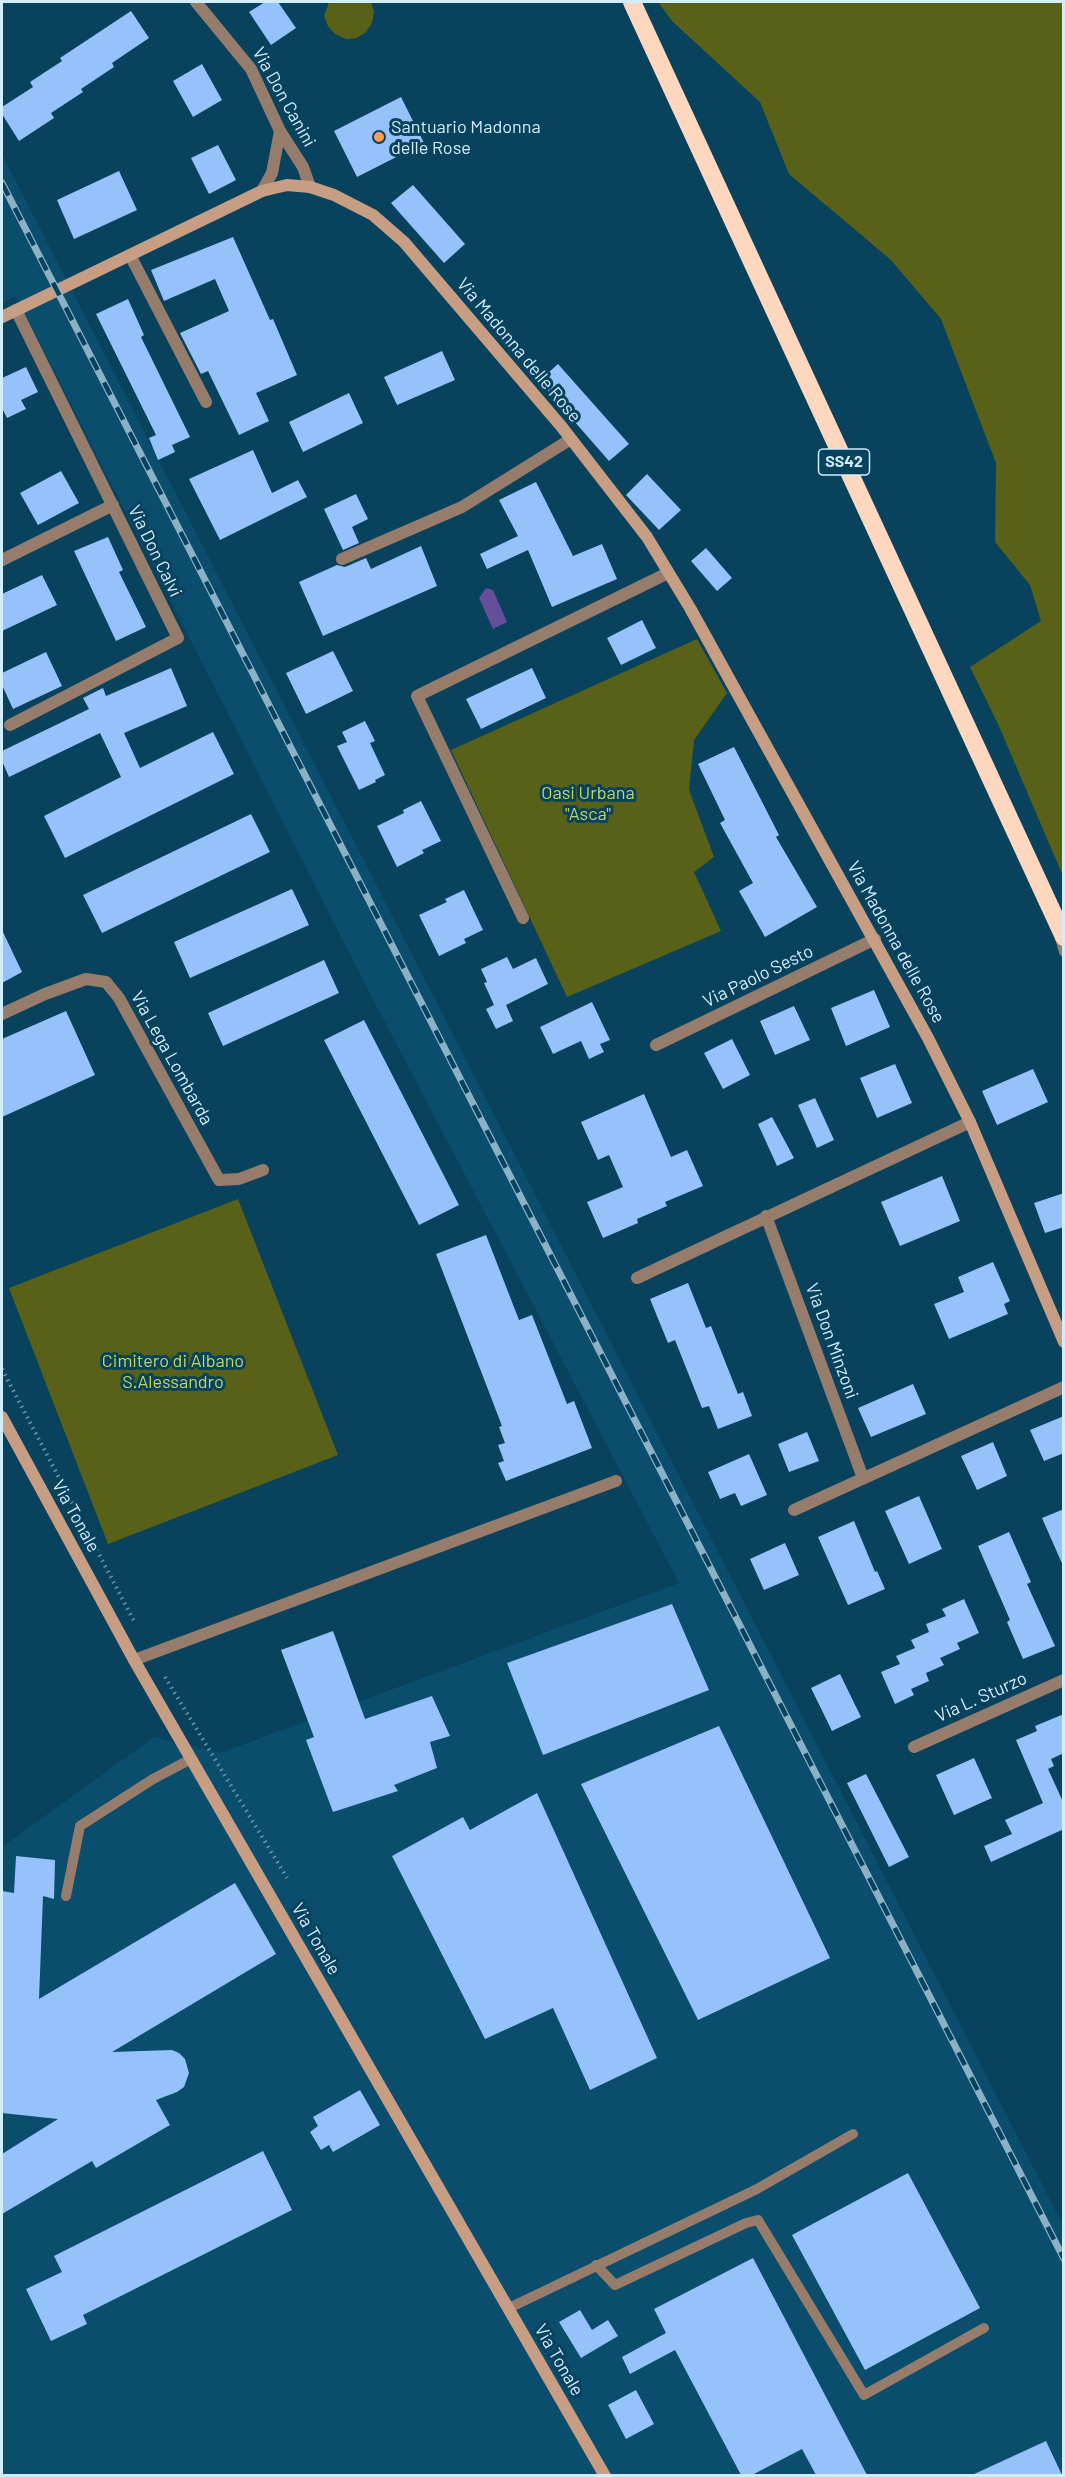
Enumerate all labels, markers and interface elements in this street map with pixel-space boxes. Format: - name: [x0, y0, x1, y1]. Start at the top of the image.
- street label: Via Don Canini: [248, 43, 320, 151]
- place label: Santuario Madonna delle Rose: [391, 116, 541, 158]
- marker: Santuario Madonna delle Rose: [372, 130, 386, 144]
- street label: Via Madonna delle Rose: [452, 273, 586, 427]
- road number: SS42: [818, 449, 870, 475]
- street label: Via Don Calvi: [123, 502, 187, 600]
- park label: Oasi Urbana "Asca": [541, 782, 635, 824]
- street label: Via Madonna delle Rose: [842, 857, 950, 1027]
- street label: Via Paolo Sesto: [699, 940, 817, 1012]
- street label: Via Lega Lombarda: [126, 987, 218, 1129]
- street label: Via Don Minzoni: [801, 1280, 863, 1402]
- park label: Cimitero di Albano S.Alessandro: [102, 1350, 244, 1392]
- street label: Via Tonale: [47, 1476, 105, 1556]
- street label: Via L. Sturzo: [932, 1667, 1030, 1727]
- street label: Via Tonale: [287, 1899, 345, 1979]
- street label: Via Tonale: [530, 2320, 588, 2400]

